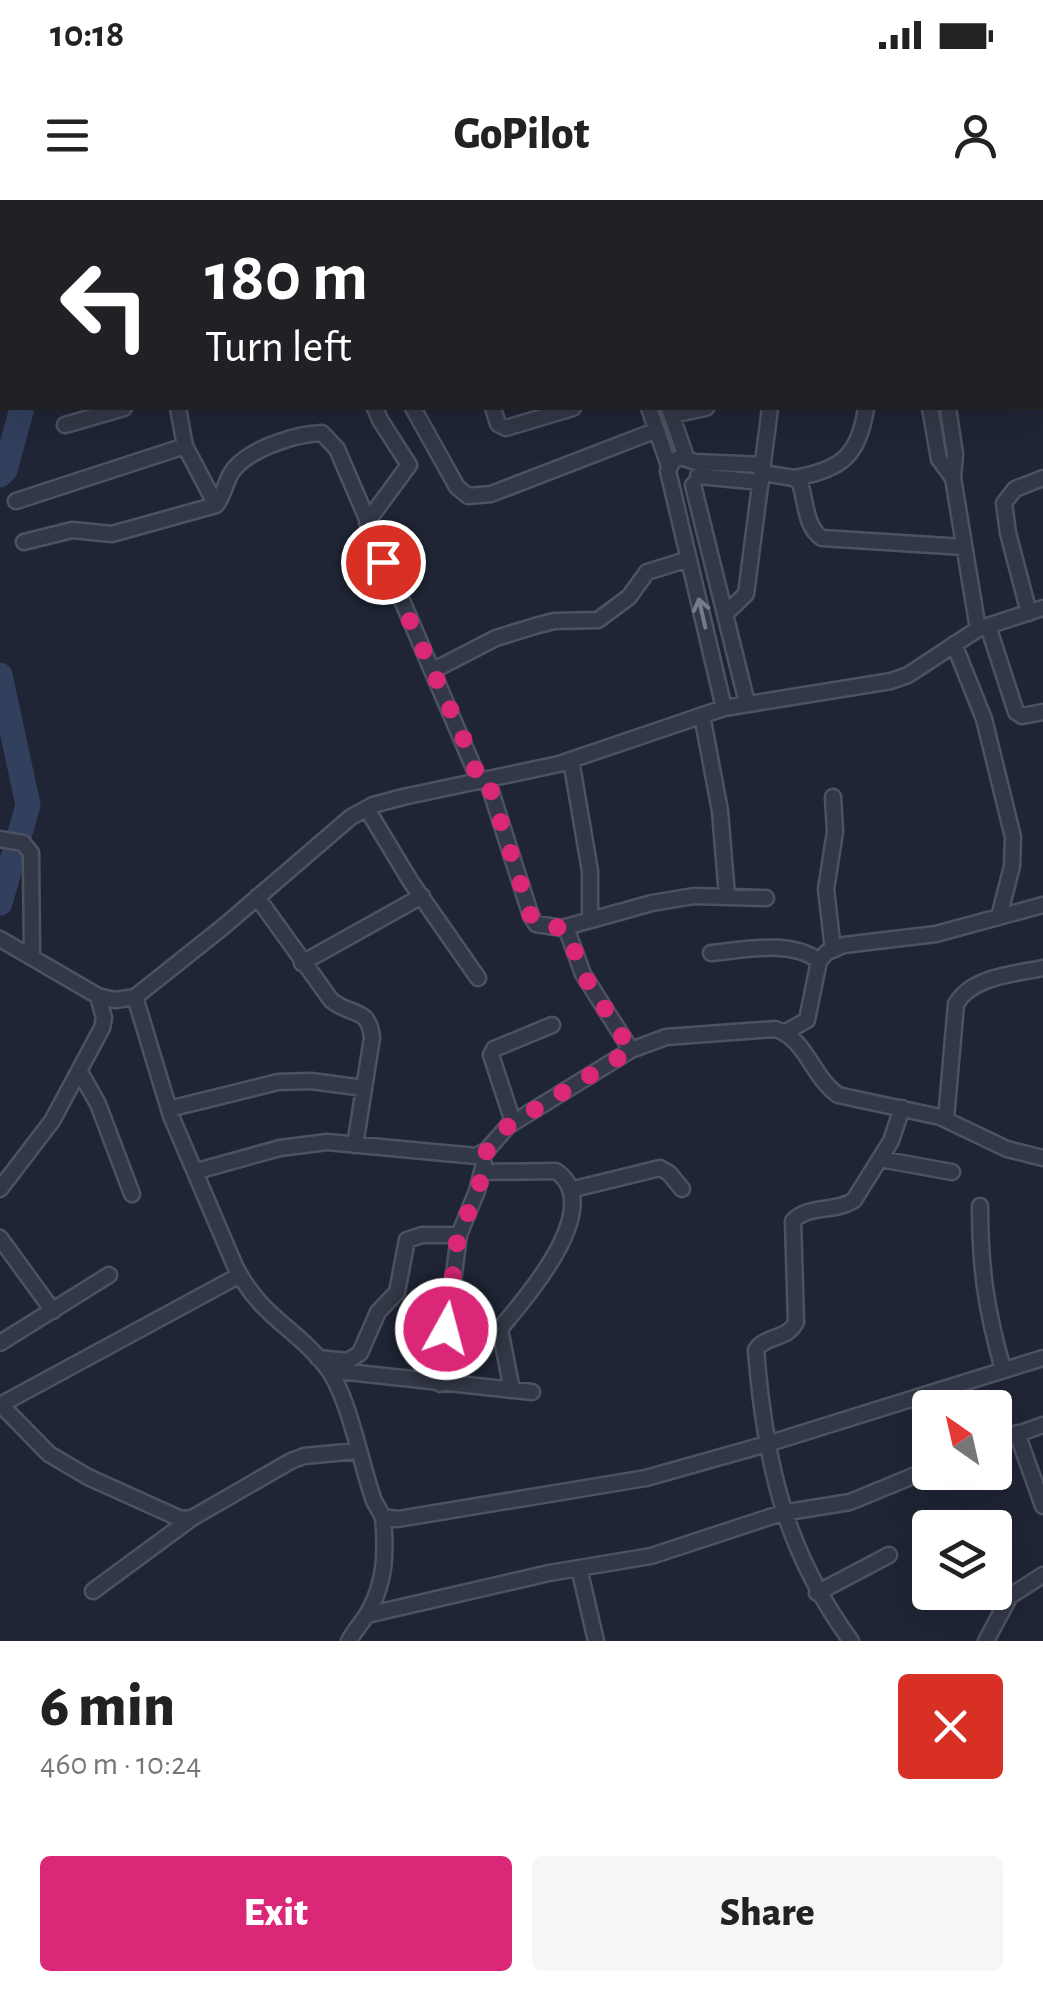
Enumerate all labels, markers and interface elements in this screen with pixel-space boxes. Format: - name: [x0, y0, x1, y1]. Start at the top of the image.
- text: 10:18: [50, 16, 125, 54]
- icon: menu: [40, 108, 95, 163]
- icon: person: [948, 108, 1003, 163]
- text: GoPilot: [454, 112, 589, 157]
- icon: left: [40, 240, 170, 370]
- text: 180 m: [205, 243, 368, 313]
- text: Turn left: [205, 325, 352, 370]
- pin: [341, 520, 426, 605]
- icon: arrive: [356, 535, 411, 590]
- one-way arrow: [692, 598, 710, 630]
- position arrow: [394, 1277, 498, 1381]
- north arrow: [912, 1390, 1012, 1490]
- map controls: [912, 1390, 1012, 1610]
- button: layers: [912, 1510, 1012, 1610]
- button: close: [898, 1674, 1003, 1779]
- text: 6 min: [40, 1677, 175, 1737]
- text: 460 m · 10:24: [40, 1748, 201, 1780]
- button: Exit: [40, 1856, 512, 1971]
- button: Share: [532, 1856, 1003, 1971]

